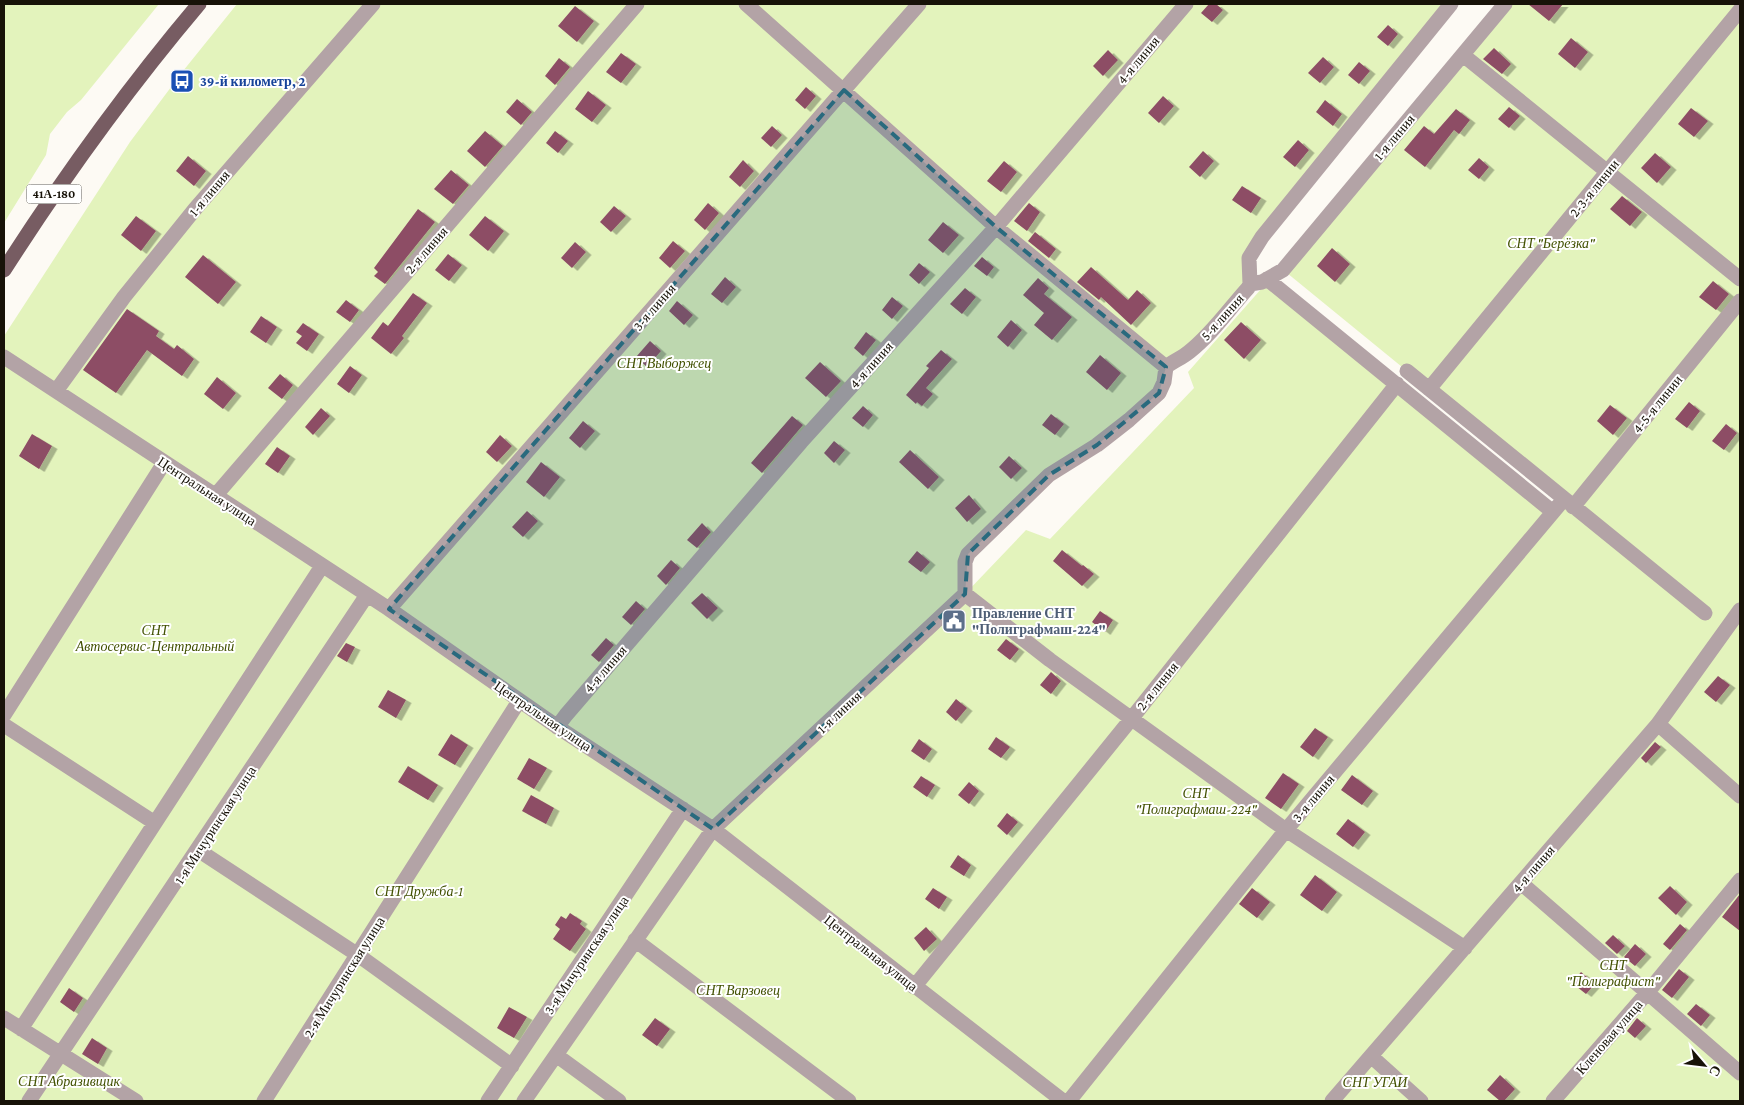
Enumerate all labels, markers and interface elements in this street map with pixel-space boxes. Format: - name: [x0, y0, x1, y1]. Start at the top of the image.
- street label: 4-я линия: [1113, 33, 1163, 87]
- bus stop icon: 39-й километр, 2: [169, 68, 195, 94]
- place label: 39-й километр, 2: [200, 73, 306, 90]
- street label: 1-я линия: [1370, 110, 1418, 163]
- street label: 2-3-я линии: [1566, 156, 1622, 220]
- street label: 1-я линия: [185, 166, 233, 219]
- road number: 41А-180: [27, 184, 82, 203]
- street label: 2-я линия: [401, 223, 451, 277]
- park label: СНТ "Берёзка": [1507, 235, 1596, 251]
- street label: 3-я линия: [629, 280, 679, 334]
- street label: 5-я линия: [1197, 290, 1247, 343]
- street label: 4-я линия: [846, 338, 896, 392]
- park label: СНТ Выборжец: [617, 355, 711, 371]
- street label: 4-5-я линии: [1629, 371, 1686, 436]
- street label: Центральная улица: [155, 453, 260, 529]
- place label: Правление СНТ "Полиграфмаш-224": [972, 605, 1106, 637]
- public building icon: Правление СНТ "Полиграфмаш-224": [941, 608, 967, 634]
- park label: СНТ Автосервис-Центральный: [75, 622, 234, 654]
- street label: 4-я линия: [580, 642, 630, 696]
- street label: 2-я линия: [1133, 658, 1181, 713]
- street label: Центральная улица: [491, 677, 595, 755]
- street label: 1-я линия: [814, 687, 865, 737]
- street label: 1-я Мичуринская улица: [171, 762, 260, 887]
- street label: 3-я линия: [1289, 771, 1338, 825]
- park label: СНТ "Полиграфмаш-224": [1135, 785, 1258, 817]
- street label: 4-я линия: [1508, 842, 1558, 896]
- park label: СНТ Дружба-1: [375, 883, 463, 899]
- street label: 3-я Мичуринская улица: [540, 892, 632, 1017]
- street label: Центральная улица: [821, 912, 922, 995]
- street label: 2-я Мичуринская улица: [300, 913, 388, 1040]
- park label: СНТ "Полиграфист": [1566, 957, 1661, 989]
- park label: СНТ Варзовец: [696, 982, 780, 998]
- street label: Кленовая улица: [1572, 996, 1646, 1077]
- north arrow: [1679, 1040, 1729, 1090]
- text: С: [1706, 1063, 1725, 1079]
- park label: СНТ Абразивщик: [18, 1073, 120, 1089]
- park label: СНТ УГАИ: [1343, 1074, 1408, 1090]

